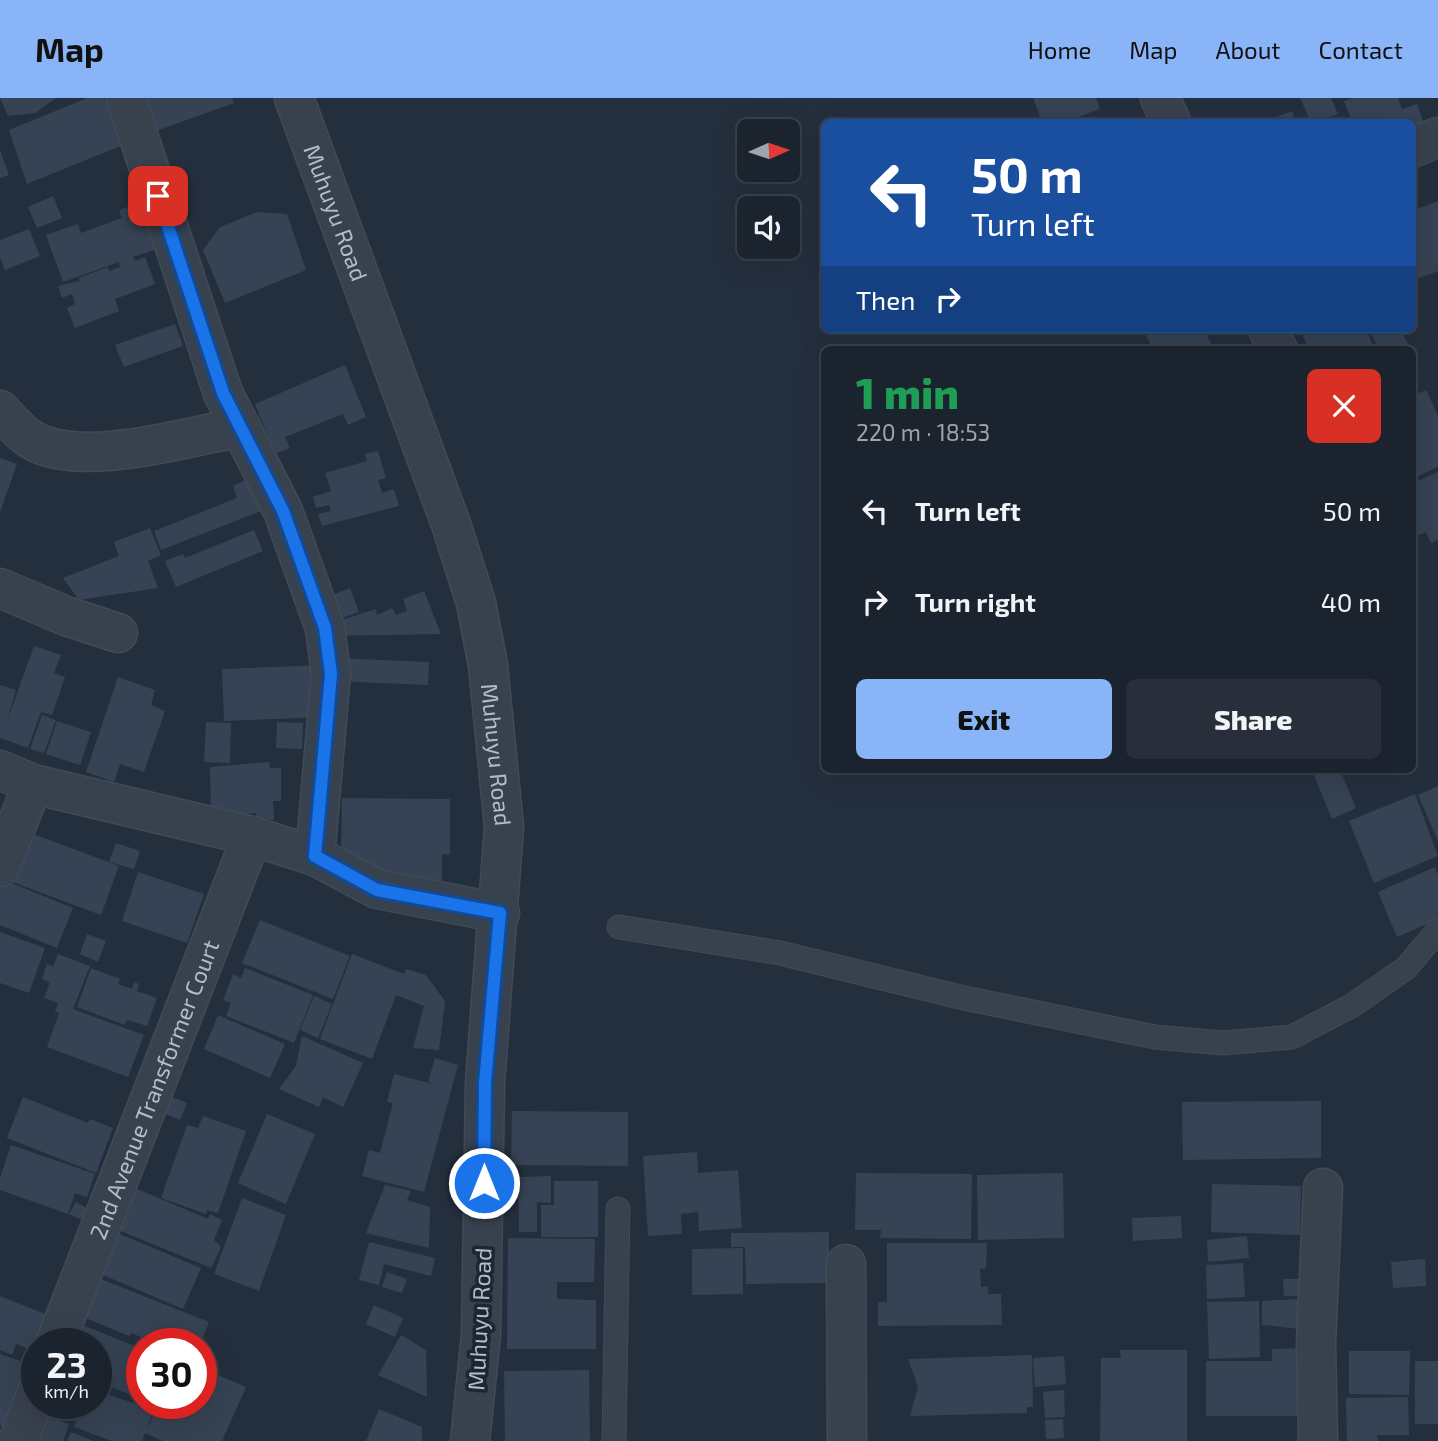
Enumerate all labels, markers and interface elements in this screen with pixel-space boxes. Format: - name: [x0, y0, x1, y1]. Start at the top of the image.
- text: Map: [35, 29, 104, 69]
- text: Home: [1028, 35, 1091, 64]
- text: Map: [1129, 35, 1177, 64]
- text: About: [1215, 35, 1281, 64]
- text: Contact: [1319, 35, 1403, 64]
- north arrow: [737, 119, 800, 182]
- map controls: [737, 119, 800, 259]
- street label: Muhuyu Road: [298, 140, 374, 285]
- text: 50 m: [971, 144, 1083, 203]
- icon: left: [856, 147, 947, 238]
- pin: [128, 166, 188, 226]
- icon: arrive: [139, 177, 177, 215]
- button: sound: [737, 196, 800, 259]
- text: Turn left: [971, 204, 1095, 242]
- icon: right: [929, 280, 967, 318]
- text: Then: [856, 284, 915, 315]
- text: 1 min: [856, 367, 959, 417]
- button: close: [1307, 369, 1381, 443]
- text: 220 m · 18:53: [856, 418, 990, 446]
- icon: left: [856, 492, 894, 530]
- text: Turn left: [915, 495, 1021, 526]
- text: 50 m: [1323, 495, 1381, 526]
- icon: right: [856, 583, 894, 621]
- text: Turn right: [915, 586, 1036, 617]
- text: 40 m: [1321, 586, 1381, 617]
- button: Exit: [856, 679, 1112, 759]
- button: Share: [1126, 679, 1381, 759]
- street label: Muhuyu Road: [476, 682, 518, 827]
- street label: 2nd Avenue Transformer Court: [83, 936, 224, 1243]
- position arrow: [447, 1146, 521, 1220]
- street label: Muhuyu Road: [461, 1247, 497, 1391]
- speed limit sign: 30: [126, 1328, 217, 1419]
- text: 23: [46, 1343, 87, 1385]
- text: km/h: [44, 1380, 89, 1402]

